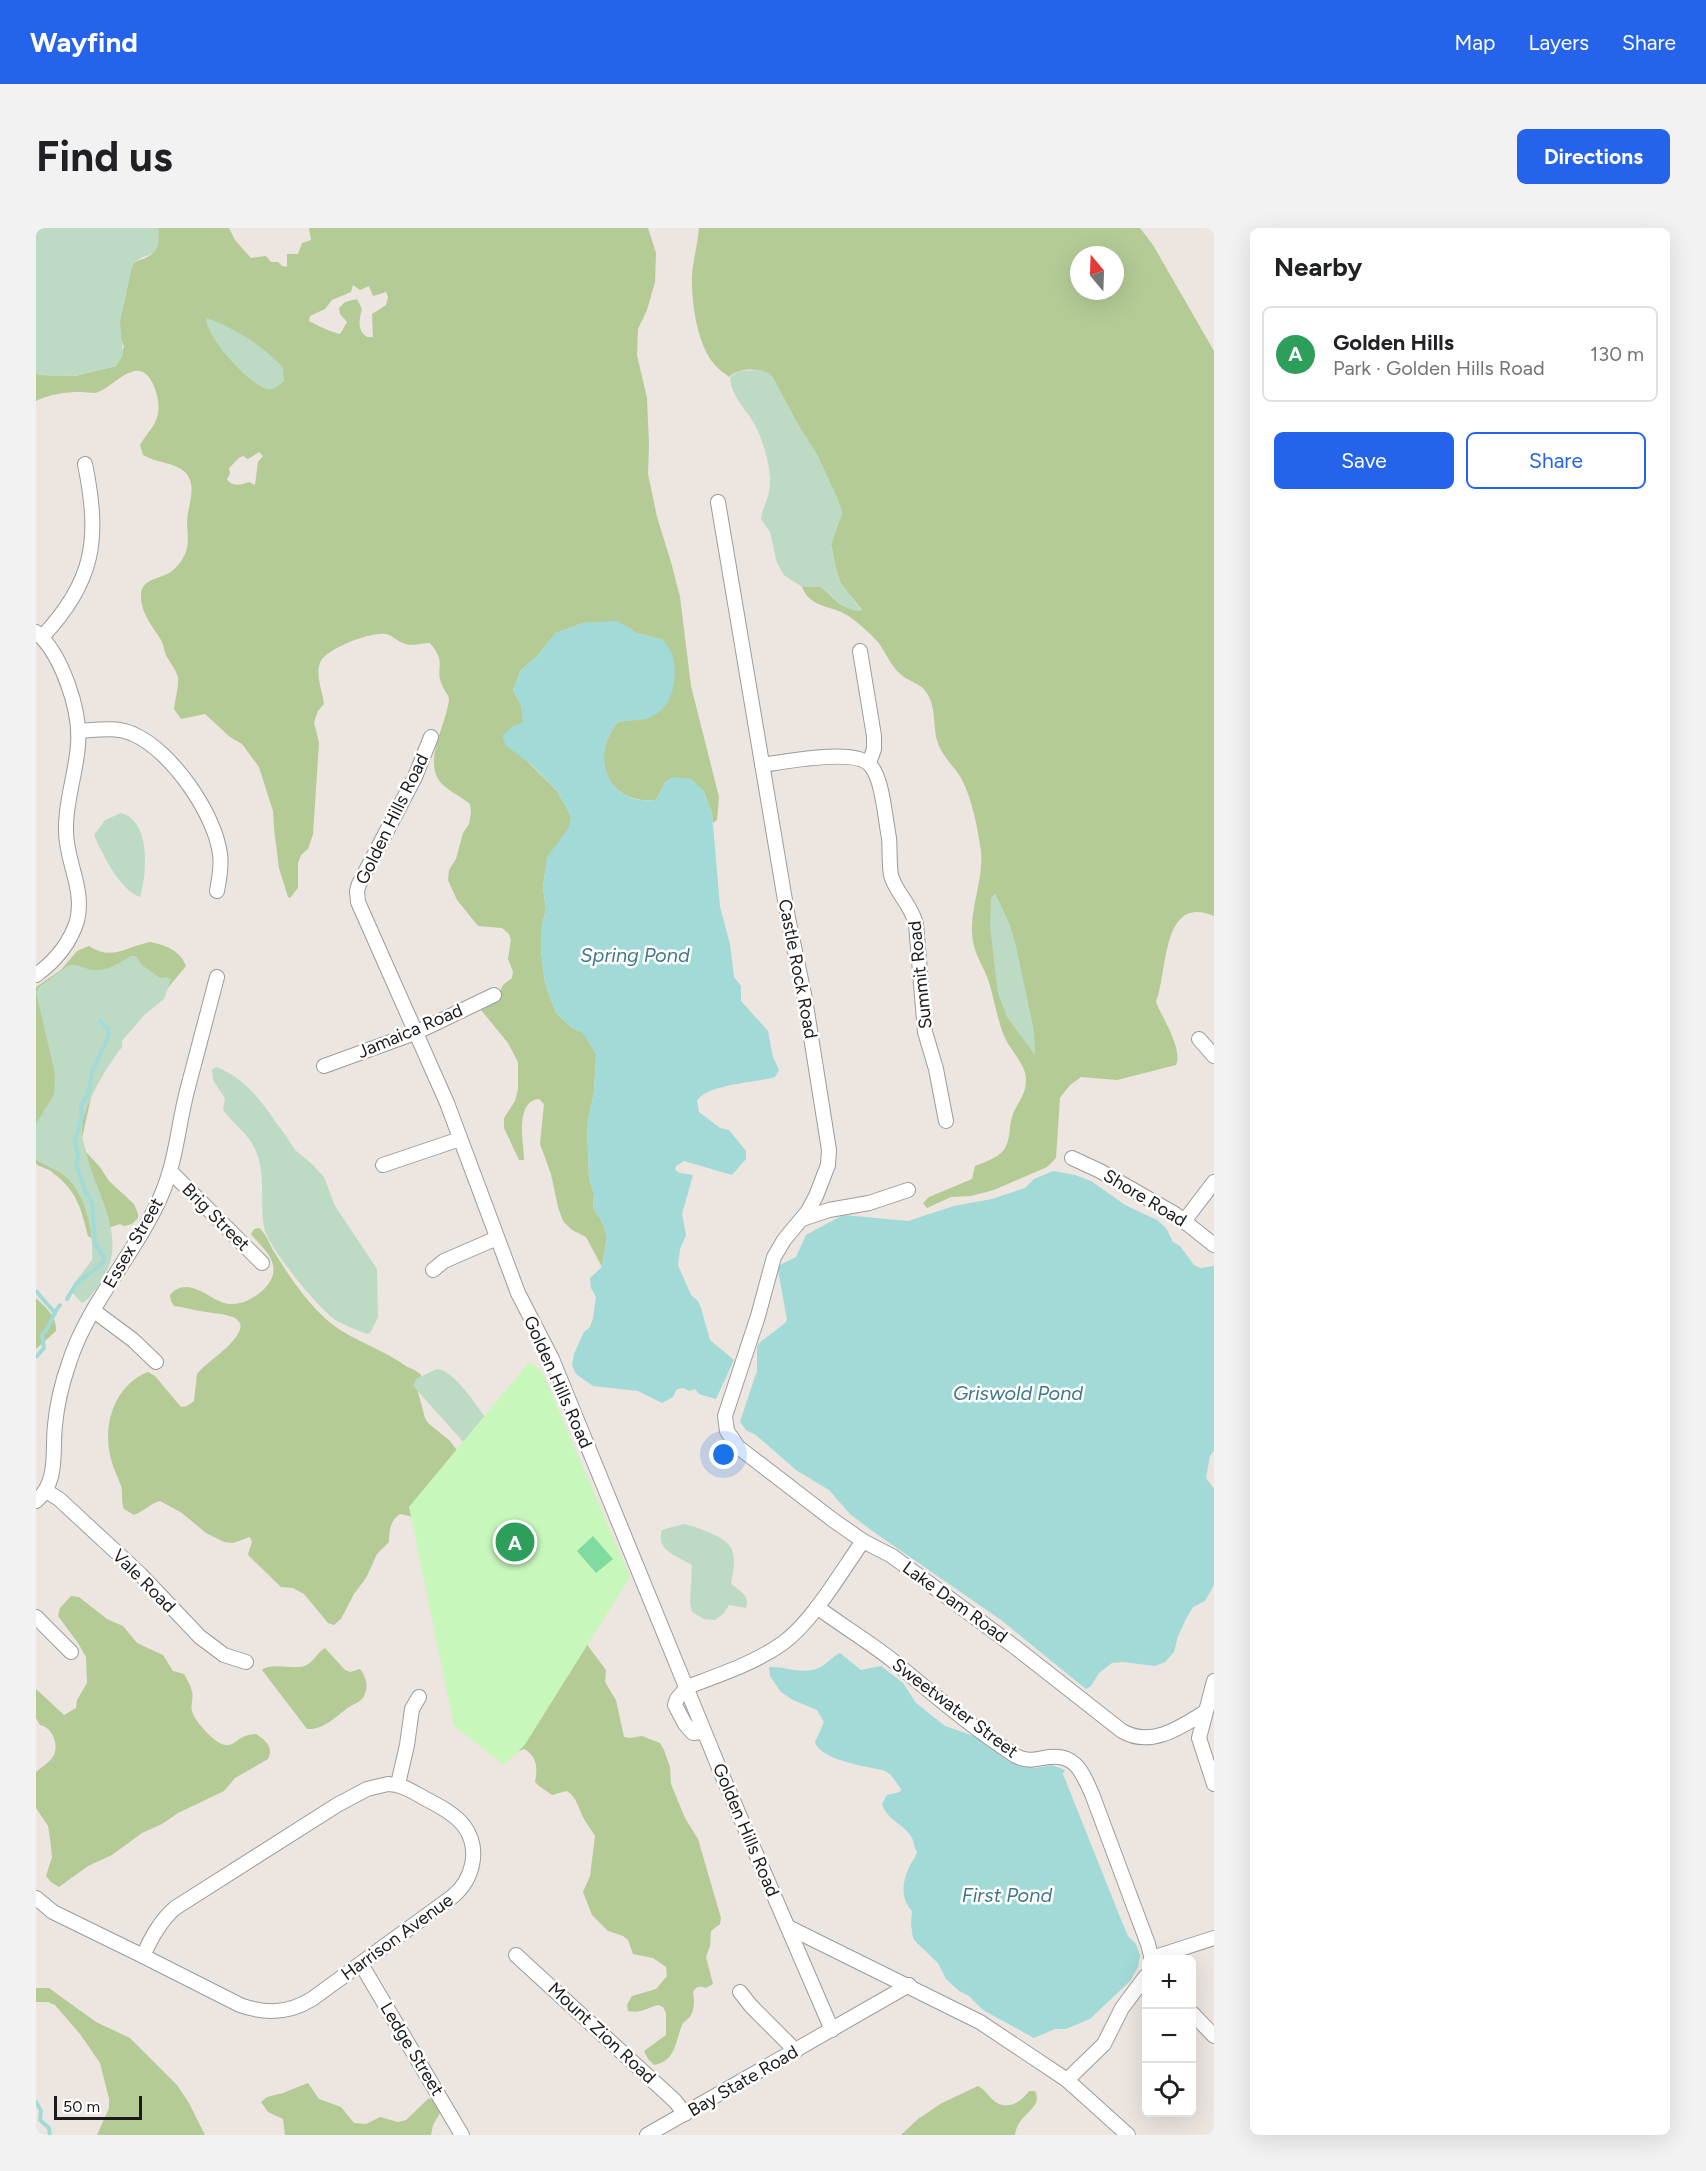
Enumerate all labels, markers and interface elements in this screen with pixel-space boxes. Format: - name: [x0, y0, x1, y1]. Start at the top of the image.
- text: Wayfind: [30, 25, 138, 59]
- text: Map: [1455, 30, 1495, 55]
- text: Layers: [1528, 30, 1589, 55]
- text: Share: [1622, 30, 1676, 55]
- button: Directions: [1517, 129, 1670, 184]
- text: Find us: [36, 131, 173, 182]
- north arrow: [1070, 246, 1124, 300]
- text: Nearby: [1274, 251, 1362, 283]
- text: Golden Hills: [1333, 329, 1454, 356]
- text: A: [1288, 342, 1303, 366]
- text: 130 m: [1590, 342, 1644, 366]
- text: Park · Golden Hills Road: [1333, 356, 1545, 380]
- button: Save: [1274, 432, 1454, 489]
- button: Share: [1466, 432, 1646, 489]
- street label: Golden Hills Road: [351, 750, 433, 888]
- street label: Castle Rock Road: [774, 897, 822, 1041]
- street label: Summit Road: [903, 920, 937, 1030]
- water label: Spring Pond: [580, 943, 690, 967]
- street label: Jamaica Road: [354, 999, 466, 1063]
- street label: Shore Road: [1099, 1165, 1191, 1231]
- street label: Brig Street: [178, 1179, 255, 1256]
- street label: Essex Street: [98, 1194, 168, 1292]
- street label: Golden Hills Road: [519, 1312, 597, 1452]
- water label: Griswold Pond: [953, 1381, 1083, 1405]
- your location: [709, 1440, 738, 1469]
- pin: A: [496, 1520, 534, 1564]
- street label: Vale Road: [108, 1545, 180, 1617]
- street label: Lake Dam Road: [898, 1557, 1012, 1647]
- street label: Sweetwater Street: [888, 1653, 1022, 1763]
- street label: Golden Hills Road: [708, 1760, 784, 1900]
- water label: First Pond: [962, 1883, 1052, 1907]
- street label: Harrison Avenue: [337, 1889, 457, 1985]
- map controls: [1142, 1955, 1196, 2117]
- button: +: [1142, 1955, 1196, 2009]
- street label: Mount Zion Road: [544, 1978, 660, 2088]
- street label: Ledge Street: [376, 1998, 449, 2100]
- button: −: [1142, 2009, 1196, 2063]
- street label: Bay State Road: [684, 2041, 802, 2121]
- button: locate: [1142, 2063, 1196, 2117]
- scale bar: [54, 2093, 142, 2120]
- text: 50 m: [63, 2097, 100, 2116]

